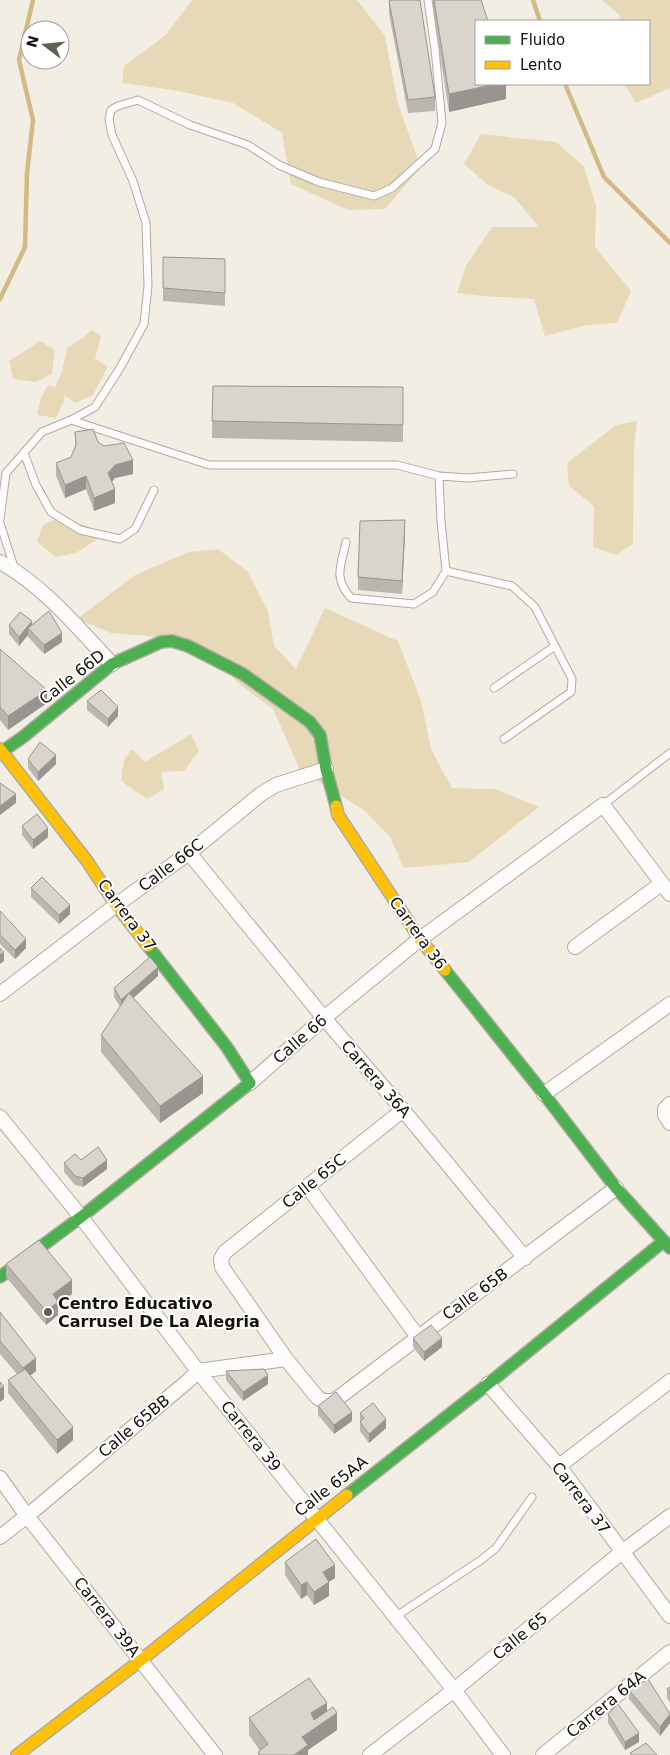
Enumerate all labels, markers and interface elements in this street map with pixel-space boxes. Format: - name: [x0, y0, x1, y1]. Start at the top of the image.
- north arrow: [20, 20, 70, 70]
- legend: [475, 20, 650, 85]
- text: Fluido: [520, 31, 565, 49]
- text: N: [23, 34, 42, 49]
- text: Lento: [520, 56, 562, 74]
- street label: Calle 66D: [36, 646, 108, 708]
- street label: Calle 66C: [135, 834, 207, 896]
- street label: Carrera 37: [94, 875, 160, 955]
- street label: Carrera 36: [385, 893, 451, 973]
- street label: Calle 66: [269, 1010, 331, 1068]
- street label: Carrera 36A: [337, 1036, 415, 1122]
- street label: Calle 65C: [278, 1150, 350, 1212]
- street label: Calle 65B: [439, 1264, 511, 1324]
- place label: Centro Educativo Carrusel De La Alegria: [58, 1294, 260, 1331]
- marker: Centro Educativo Carrusel De La Alegria: [42, 1306, 54, 1318]
- street label: Calle 65BB: [95, 1391, 173, 1461]
- street label: Carrera 39: [217, 1397, 285, 1475]
- street label: Calle 65AA: [291, 1452, 371, 1520]
- street label: Carrera 37: [548, 1458, 614, 1538]
- street label: Carrera 39A: [70, 1573, 144, 1661]
- street label: Calle 65: [489, 1608, 551, 1664]
- street label: Carrera 64A: [563, 1666, 649, 1742]

